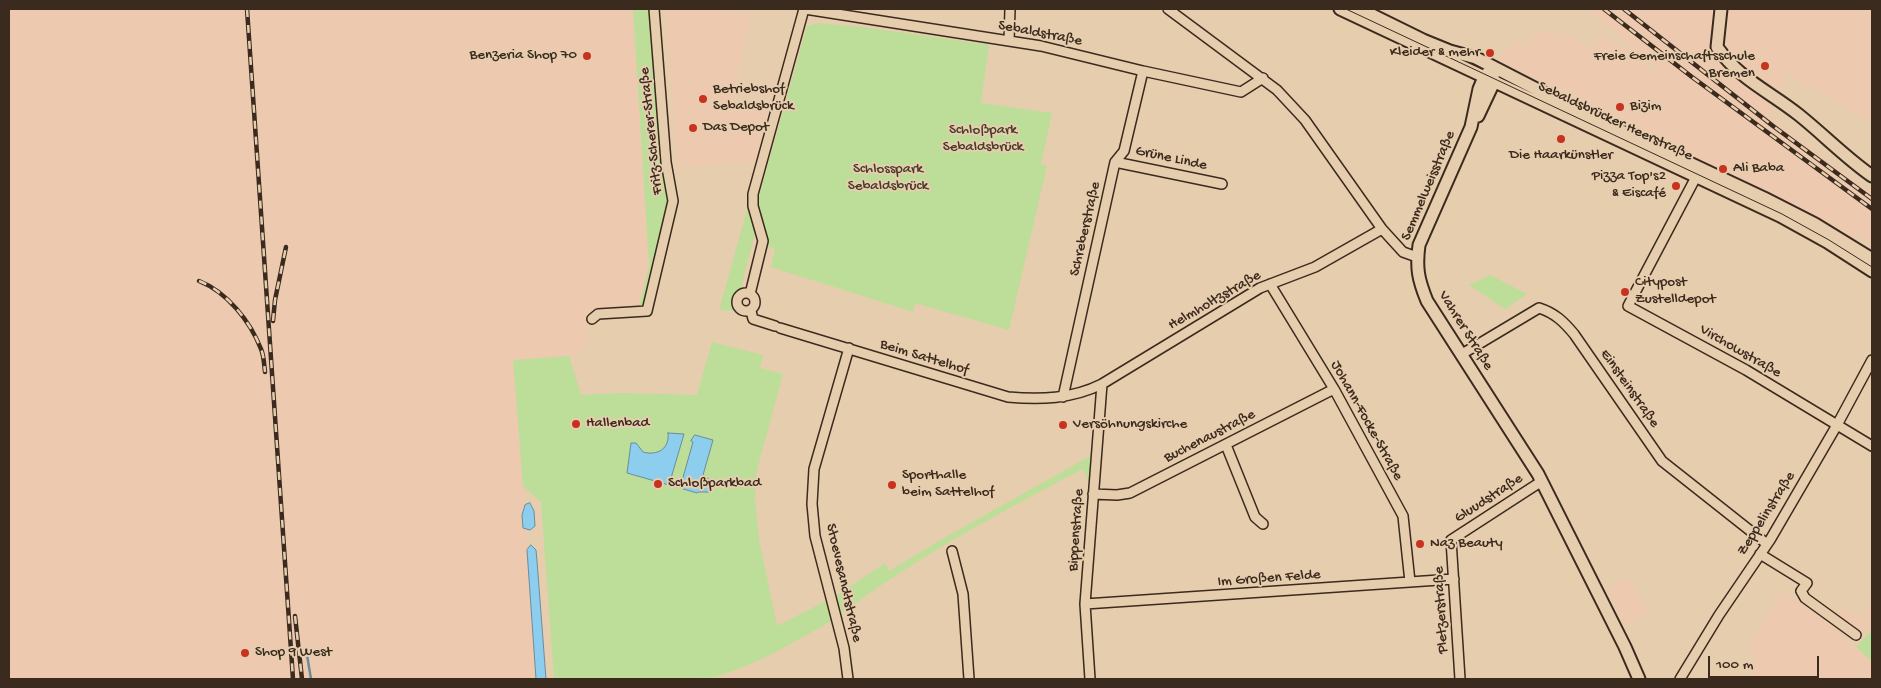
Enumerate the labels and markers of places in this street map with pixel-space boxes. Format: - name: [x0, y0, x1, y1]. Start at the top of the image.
- place label: Kleider & mehr: [1390, 44, 1480, 62]
- place label: Benzeria Shop 70: [470, 47, 577, 65]
- marker: Kleider & mehr: [1484, 47, 1496, 59]
- place label: Freie Gemeinschaftsschule Bremen: [1594, 48, 1755, 83]
- marker: Benzeria Shop 70: [581, 50, 593, 62]
- marker: Freie Gemeinschaftsschule Bremen: [1759, 60, 1771, 72]
- place label: Betriebshof Sebaldsbrück: [713, 81, 794, 116]
- marker: Betriebshof Sebaldsbrück: [697, 93, 709, 105]
- place label: Bizim: [1630, 98, 1661, 116]
- marker: Bizim: [1614, 101, 1626, 113]
- place label: Das Depot: [703, 119, 769, 137]
- marker: Das Depot: [687, 122, 699, 134]
- marker: Die Haarkünstler: [1555, 133, 1567, 145]
- place label: Die Haarkünstler: [1509, 147, 1613, 165]
- place label: Ali Baba: [1733, 160, 1784, 178]
- marker: Ali Baba: [1717, 163, 1729, 175]
- place label: Pizza Top's2 & Eiscafé: [1592, 168, 1666, 203]
- marker: Pizza Top's2 & Eiscafé: [1670, 180, 1682, 192]
- place label: Citypost Zustelldepot: [1635, 274, 1716, 309]
- marker: Citypost Zustelldepot: [1619, 286, 1631, 298]
- place label: Hallenbad: [586, 415, 649, 433]
- place label: Versöhnungskirche: [1073, 416, 1187, 434]
- marker: Hallenbad: [570, 418, 582, 430]
- marker: Versöhnungskirche: [1057, 419, 1069, 431]
- place label: Sporthalle beim Sattelhof: [902, 467, 994, 502]
- place label: Schloßparkbad: [668, 475, 761, 493]
- marker: Schloßparkbad: [652, 478, 664, 490]
- marker: Sporthalle beim Sattelhof: [886, 479, 898, 491]
- place label: Naz Beauty: [1430, 535, 1503, 553]
- marker: Naz Beauty: [1414, 538, 1426, 550]
- place label: Shop 9 West: [255, 644, 332, 662]
- marker: Shop 9 West: [239, 647, 251, 659]

